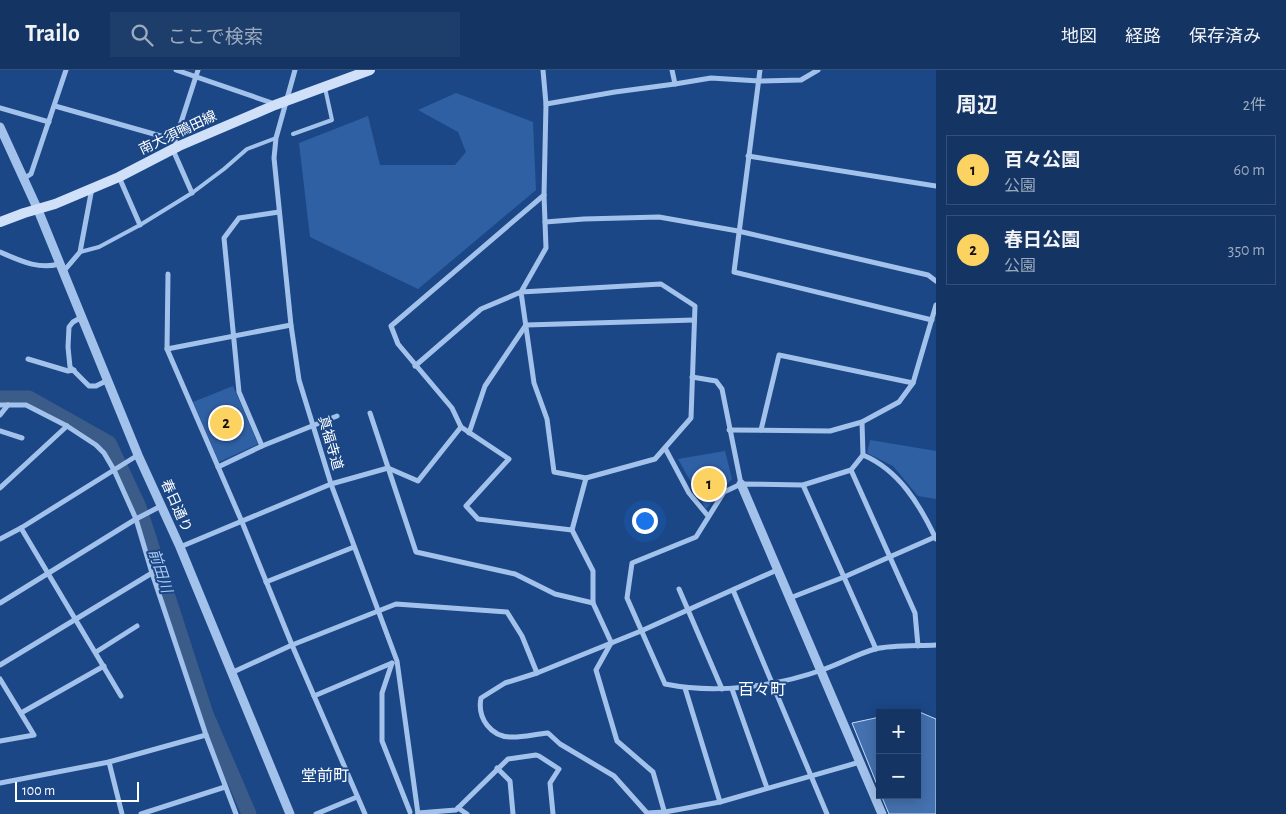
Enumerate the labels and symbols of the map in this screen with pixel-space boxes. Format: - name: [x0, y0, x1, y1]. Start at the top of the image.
- street label: 南大須鴨田線: [137, 108, 219, 157]
- pin: 2: [210, 404, 242, 442]
- street label: 真福寺道: [316, 414, 345, 472]
- pin: 1: [693, 465, 725, 503]
- street label: 春日通り: [158, 477, 195, 534]
- your location: [632, 508, 658, 534]
- water label: 前田川: [146, 547, 176, 597]
- district label: 百々町: [738, 682, 786, 698]
- district label: 堂前町: [301, 767, 349, 784]
- scale bar: [15, 779, 139, 802]

